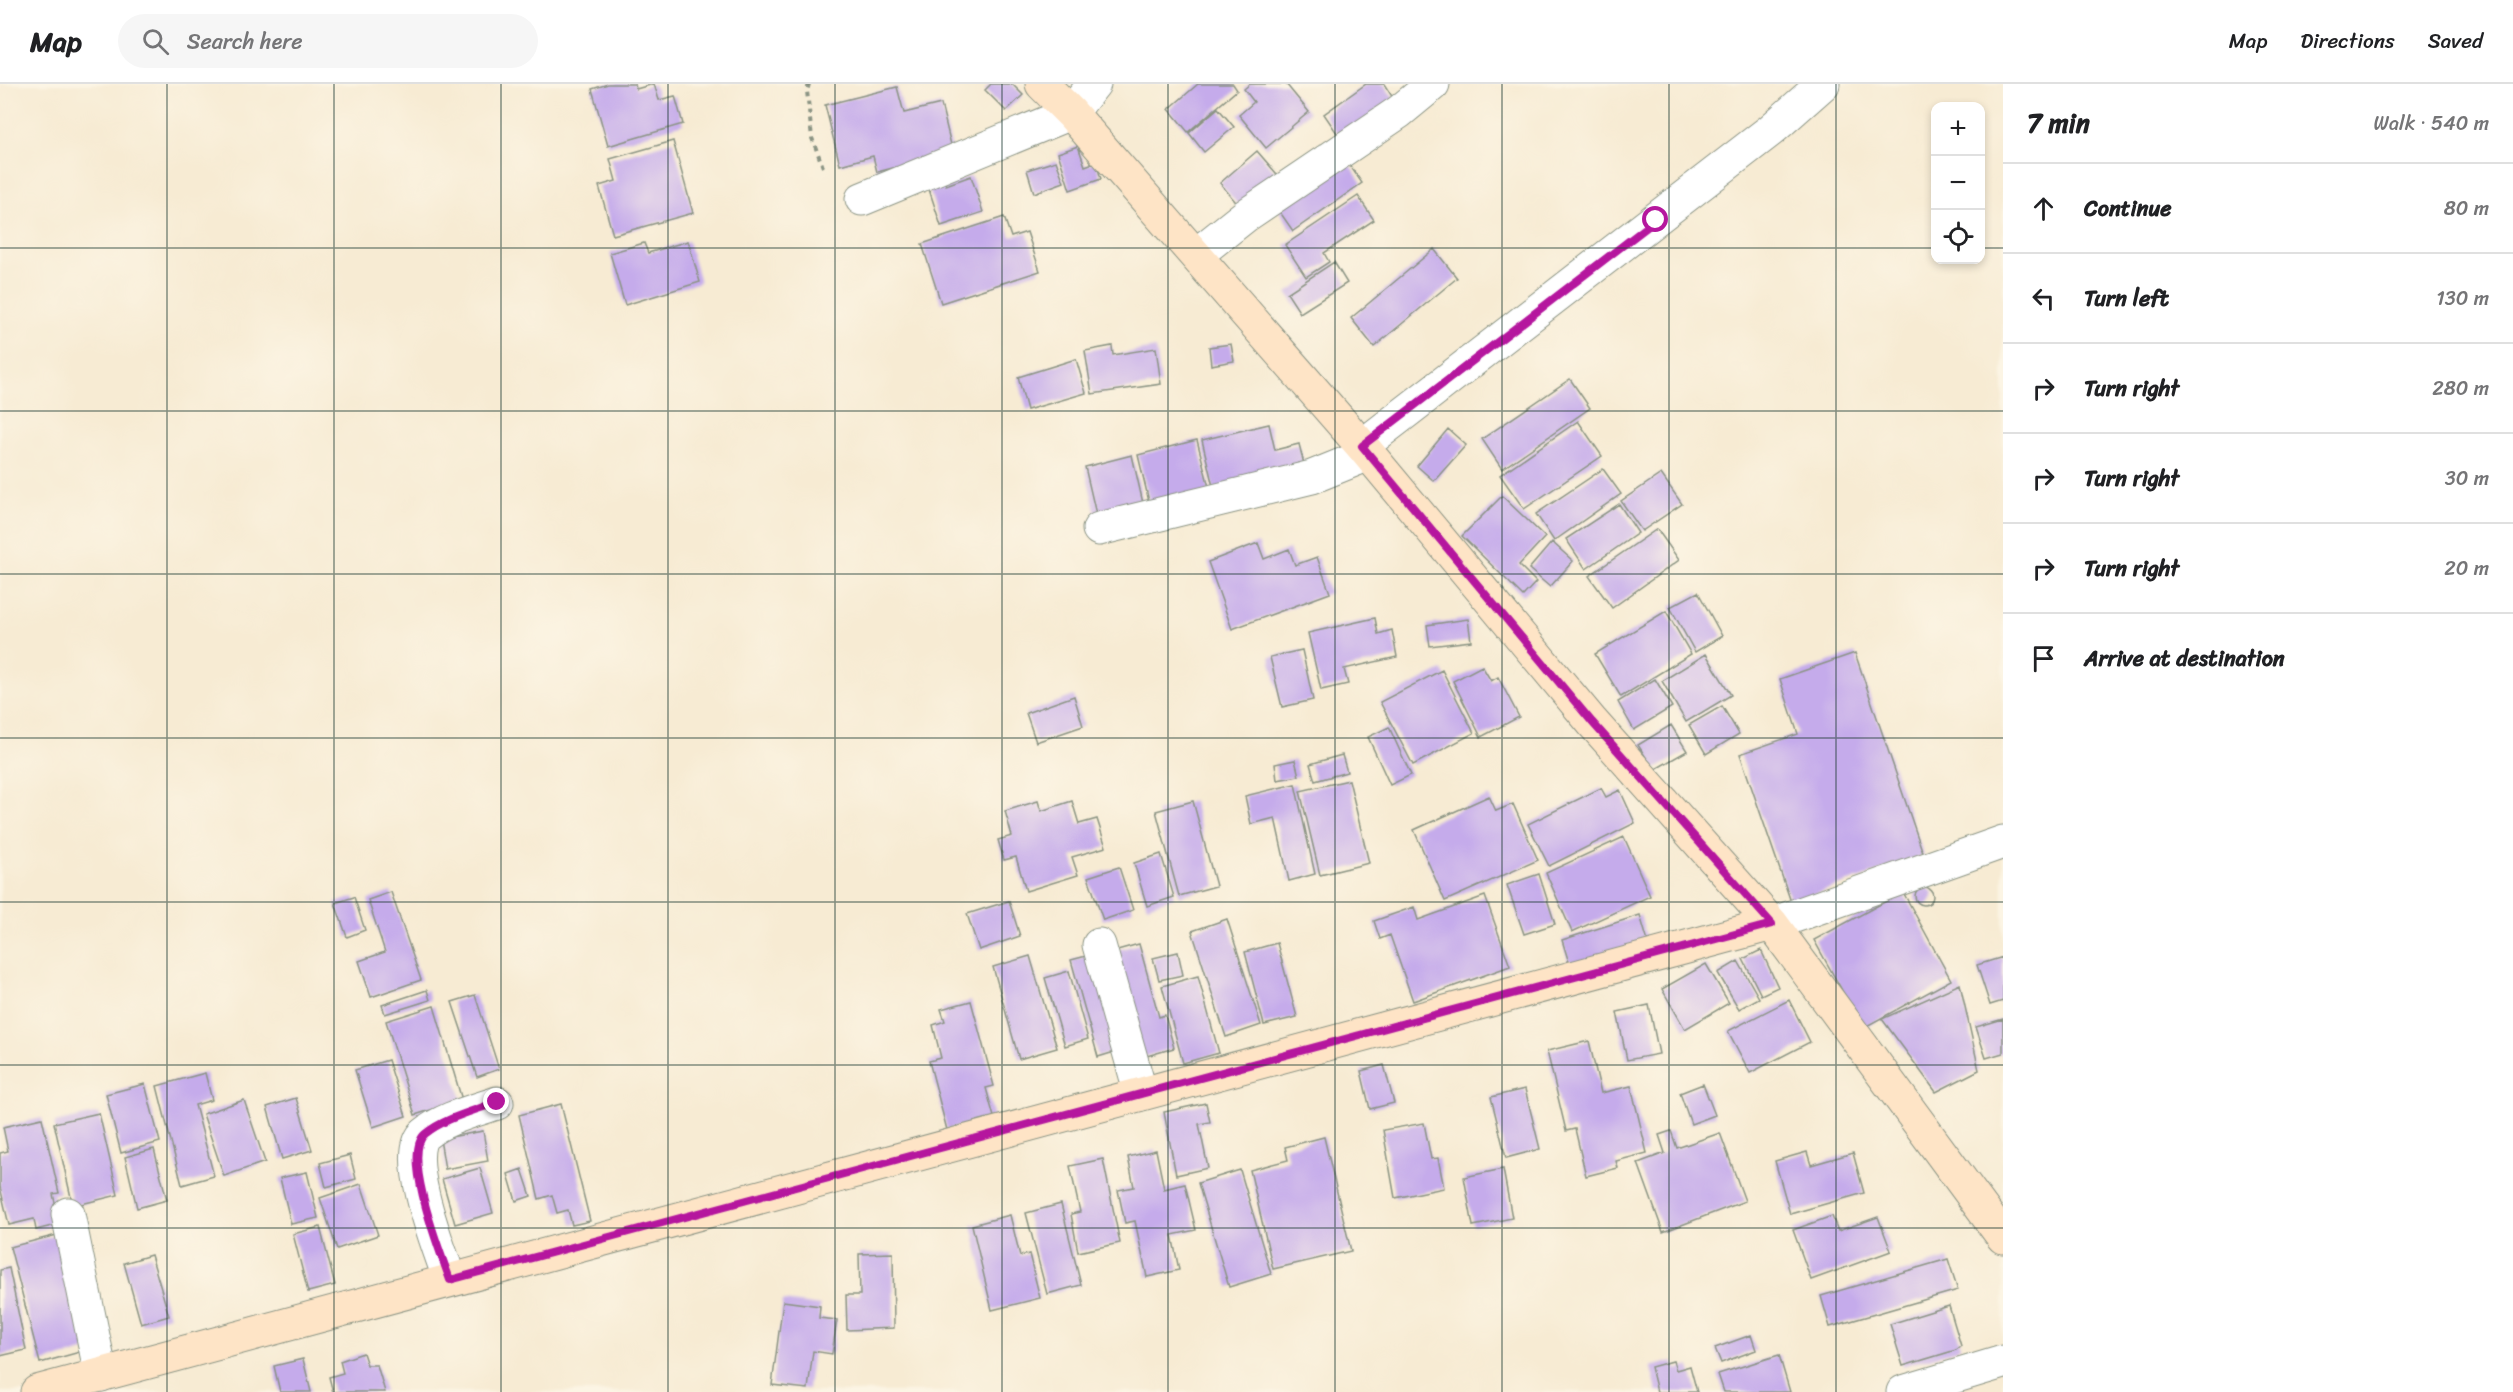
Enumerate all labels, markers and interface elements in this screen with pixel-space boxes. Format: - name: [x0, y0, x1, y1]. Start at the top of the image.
- search box: [118, 14, 538, 68]
- text: Map: [30, 17, 82, 66]
- text: Search here: [187, 22, 303, 61]
- text: Map: [2229, 22, 2267, 60]
- text: Directions: [2300, 22, 2395, 60]
- text: Saved: [2428, 22, 2483, 60]
- icon: search: [139, 25, 172, 58]
- text: 7 min: [2027, 100, 2090, 146]
- map controls: [1931, 102, 1985, 264]
- button: +: [1931, 102, 1985, 156]
- text: Walk · 540 m: [2374, 106, 2489, 141]
- button: −: [1931, 156, 1985, 210]
- text: Continue: [2084, 189, 2172, 228]
- text: 80 m: [2444, 191, 2489, 226]
- icon: ahead: [2027, 192, 2060, 225]
- route start: [1642, 206, 1668, 232]
- button: locate: [1931, 210, 1985, 264]
- text: Turn left: [2084, 279, 2169, 318]
- text: 130 m: [2436, 281, 2489, 316]
- icon: left: [2027, 282, 2060, 315]
- text: Turn right: [2084, 369, 2179, 408]
- text: 280 m: [2432, 371, 2489, 406]
- icon: right: [2027, 372, 2060, 405]
- text: Turn right: [2084, 459, 2179, 498]
- text: 30 m: [2445, 461, 2489, 496]
- icon: right: [2027, 462, 2060, 495]
- text: Turn right: [2084, 549, 2179, 588]
- text: 20 m: [2444, 551, 2489, 586]
- icon: right: [2027, 552, 2060, 585]
- text: Arrive at destination: [2084, 639, 2285, 678]
- icon: arrive: [2027, 642, 2060, 675]
- route end: [483, 1088, 509, 1114]

